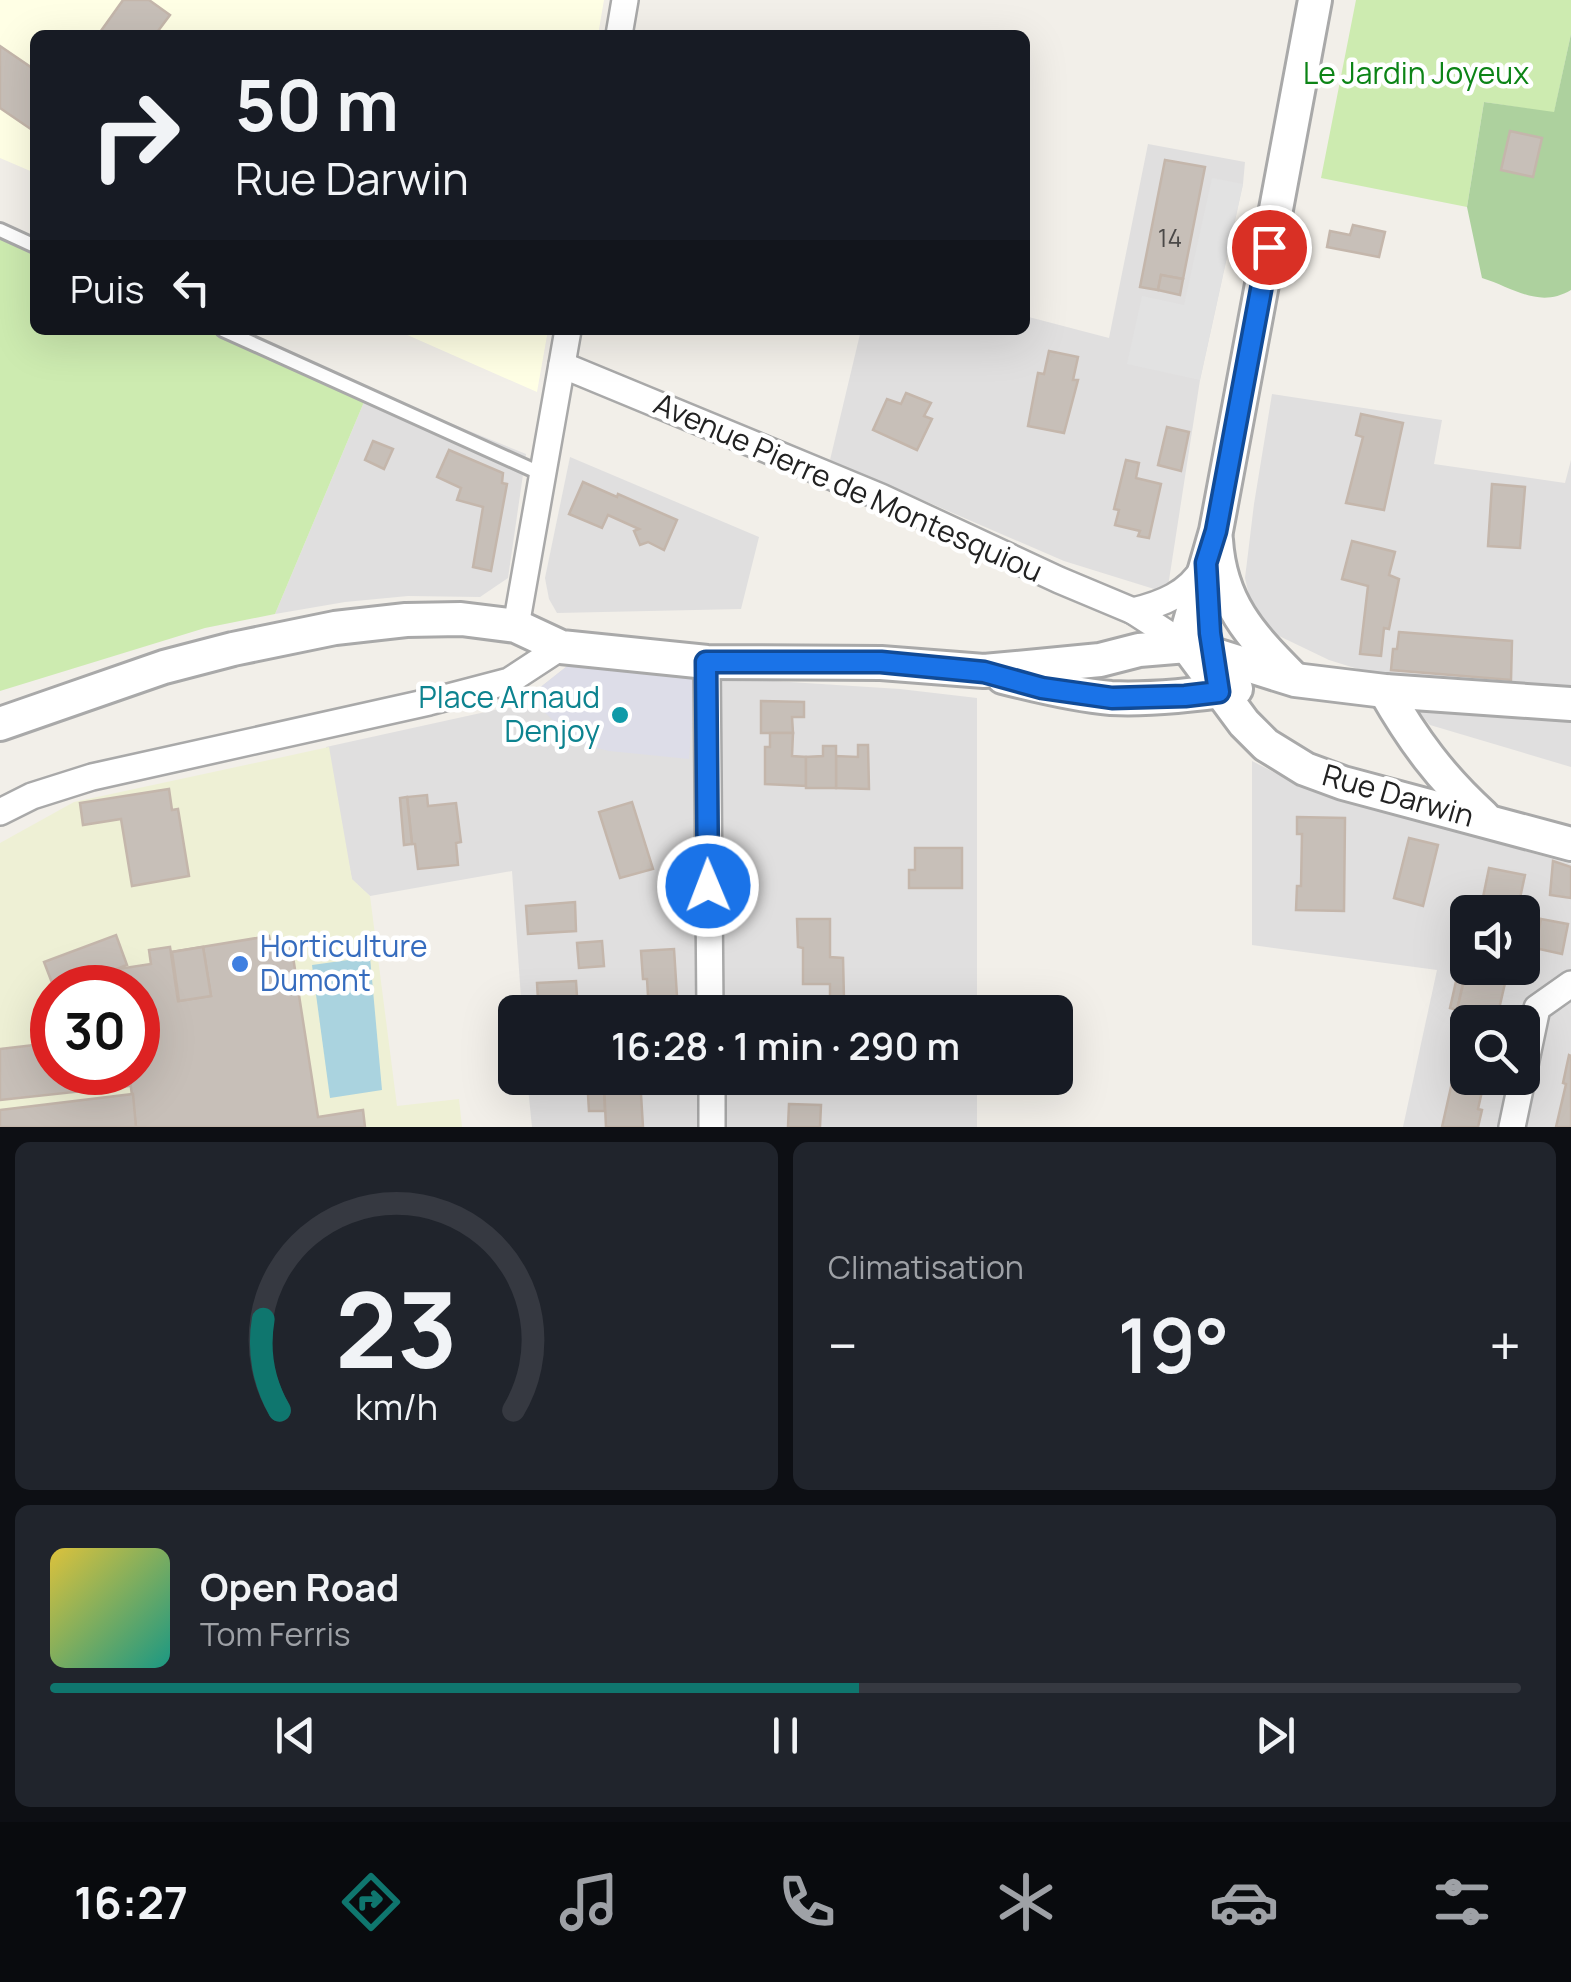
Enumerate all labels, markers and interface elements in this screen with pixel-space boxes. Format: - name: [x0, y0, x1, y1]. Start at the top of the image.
- park label: Le Jardin Joyeux: [1303, 52, 1529, 93]
- text: 50 m: [235, 56, 399, 152]
- icon: right: [70, 70, 200, 200]
- text: Rue Darwin: [235, 147, 469, 209]
- pin: [1227, 205, 1312, 290]
- house number: 14: [1158, 220, 1182, 255]
- icon: arrive: [1242, 220, 1297, 275]
- icon: left: [164, 260, 219, 315]
- text: Puis: [70, 262, 144, 314]
- street label: Avenue Pierre de Montesquiou: [648, 382, 1049, 591]
- place label: Place Arnaud Denjoy: [419, 676, 600, 751]
- marker: Place Arnaud Denjoy: [609, 704, 631, 726]
- street label: Rue Darwin: [1318, 753, 1479, 836]
- position arrow: [656, 834, 760, 938]
- map controls: [1450, 895, 1540, 1095]
- button: sound: [1450, 895, 1540, 985]
- place label: Horticulture Dumont: [260, 925, 427, 1000]
- marker: Horticulture Dumont: [229, 953, 251, 975]
- speed limit sign: 30: [30, 965, 160, 1095]
- button: search: [1450, 1005, 1540, 1095]
- text: 16:28 · 1 min · 290 m: [611, 1019, 960, 1071]
- text: Climatisation: [828, 1245, 1024, 1289]
- text: 23: [335, 1257, 458, 1399]
- text: 19°: [1117, 1293, 1230, 1396]
- text: −: [828, 1307, 858, 1383]
- text: +: [1489, 1307, 1521, 1383]
- text: km/h: [355, 1382, 438, 1431]
- text: Open Road: [200, 1560, 399, 1612]
- text: Tom Ferris: [200, 1612, 351, 1656]
- icon: previous: [268, 1708, 323, 1763]
- icon: pause: [758, 1708, 813, 1763]
- icon: next: [1248, 1708, 1303, 1763]
- icon: directions: [336, 1867, 406, 1937]
- icon: music: [554, 1867, 624, 1937]
- icon: phone: [772, 1867, 842, 1937]
- icon: climate: [991, 1867, 1061, 1937]
- icon: car: [1209, 1867, 1279, 1937]
- icon: filters: [1427, 1867, 1497, 1937]
- text: 16:27: [74, 1871, 188, 1933]

